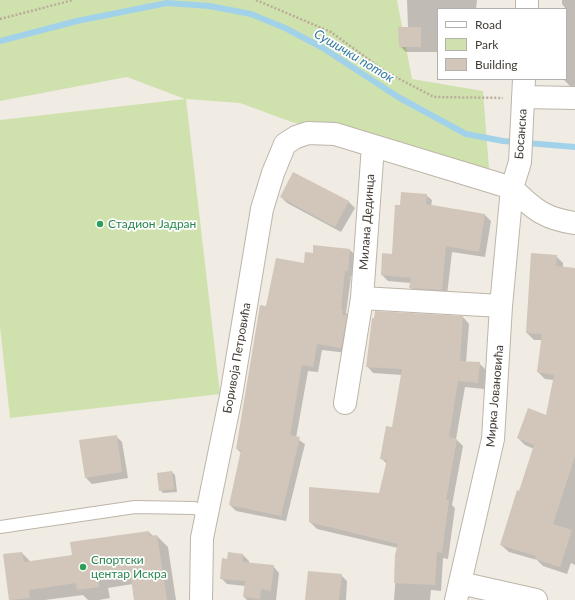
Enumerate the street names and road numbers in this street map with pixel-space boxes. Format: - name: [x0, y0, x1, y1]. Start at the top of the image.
- street label: Босанска: [512, 108, 530, 160]
- street label: Милана Дединца: [356, 173, 378, 271]
- street label: Боривоја Петровића: [220, 301, 254, 415]
- street label: Мирка Јовановића: [483, 344, 507, 448]

